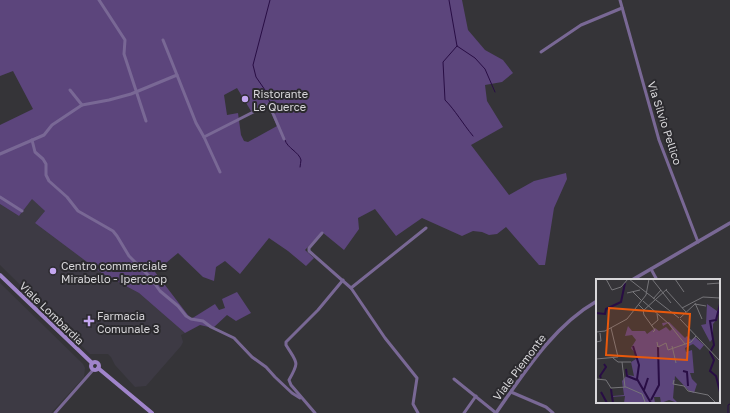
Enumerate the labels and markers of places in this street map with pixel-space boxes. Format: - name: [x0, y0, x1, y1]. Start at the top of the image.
- place label: Ristorante Le Querce: [253, 87, 308, 113]
- marker: Ristorante Le Querce: [240, 94, 250, 104]
- place label: Centro commerciale Mirabello - Ipercoop: [61, 259, 167, 285]
- marker: Centro commerciale Mirabello - Ipercoop: [48, 266, 58, 276]
- place label: Farmacia Comunale 3: [97, 309, 159, 335]
- marker: Farmacia Comunale 3: [84, 316, 94, 326]

